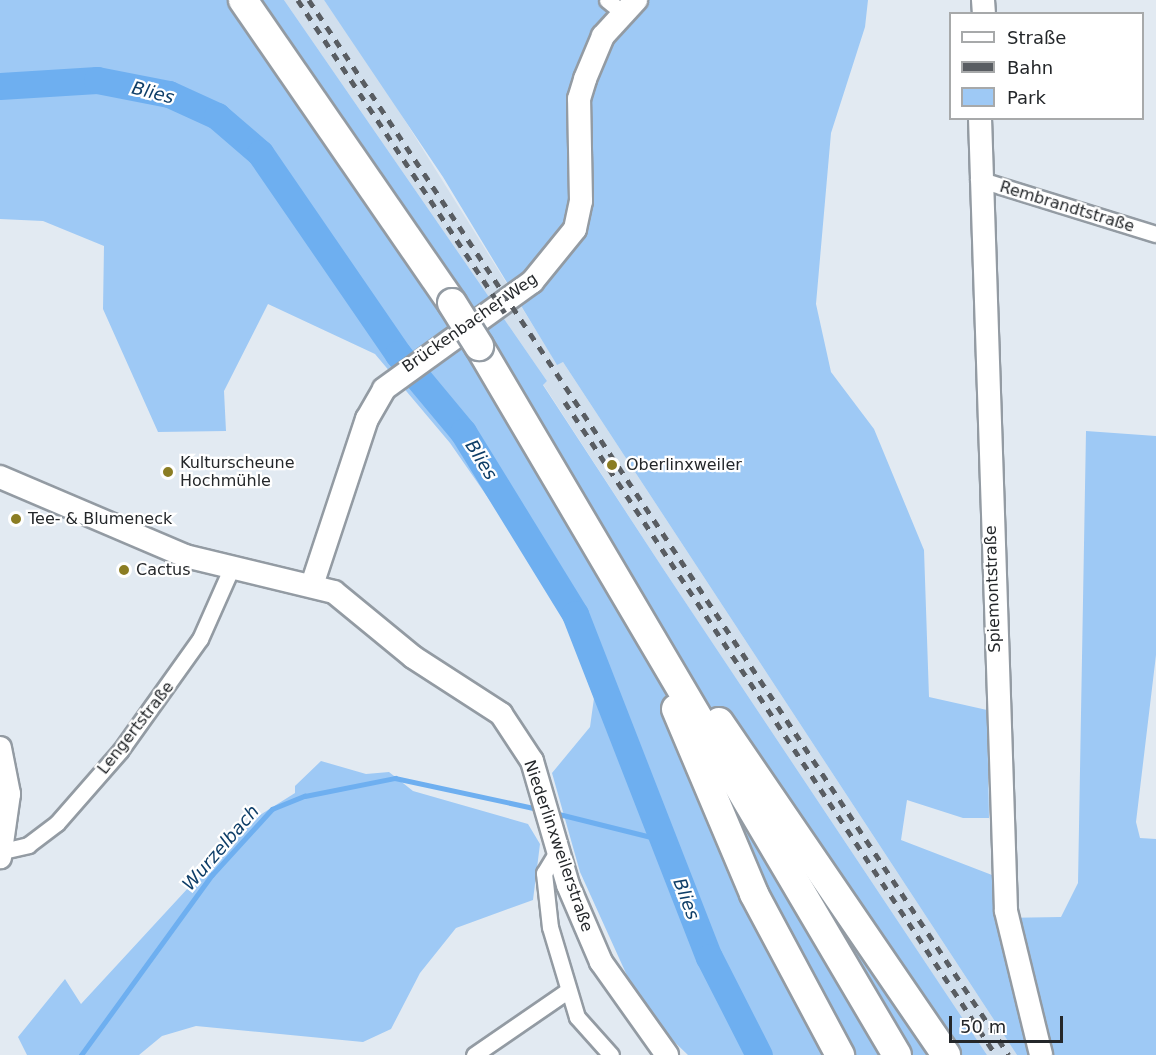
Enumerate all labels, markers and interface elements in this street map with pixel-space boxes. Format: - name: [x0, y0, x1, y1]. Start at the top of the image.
- legend: [949, 12, 1144, 120]
- text: Straße: [1007, 27, 1066, 48]
- text: Bahn: [1007, 57, 1053, 78]
- water label: Blies: [130, 77, 176, 109]
- text: Park: [1007, 87, 1046, 108]
- street label: Rembrandtstraße: [997, 177, 1137, 237]
- street label: Brückenbacher Weg: [399, 269, 541, 377]
- water label: Blies: [461, 436, 501, 484]
- place label: Kulturscheune Hochmühle: [180, 453, 295, 491]
- place label: Oberlinxweiler: [626, 455, 742, 475]
- marker: Oberlinxweiler: [603, 456, 621, 474]
- marker: Kulturscheune Hochmühle: [161, 465, 175, 479]
- place label: Tee- & Blumeneck: [28, 509, 172, 529]
- marker: Tee- & Blumeneck: [9, 512, 23, 526]
- street label: Spiemontstraße: [981, 525, 1005, 653]
- place label: Cactus: [136, 560, 191, 580]
- marker: Cactus: [117, 563, 131, 577]
- street label: Lengertstraße: [94, 678, 178, 778]
- street label: Niederlinxweilerstraße: [520, 758, 596, 934]
- water label: Wurzelbach: [178, 801, 264, 895]
- water label: Blies: [668, 875, 704, 923]
- scale bar: [952, 1004, 1066, 1042]
- text: 50 m: [960, 1016, 1006, 1037]

